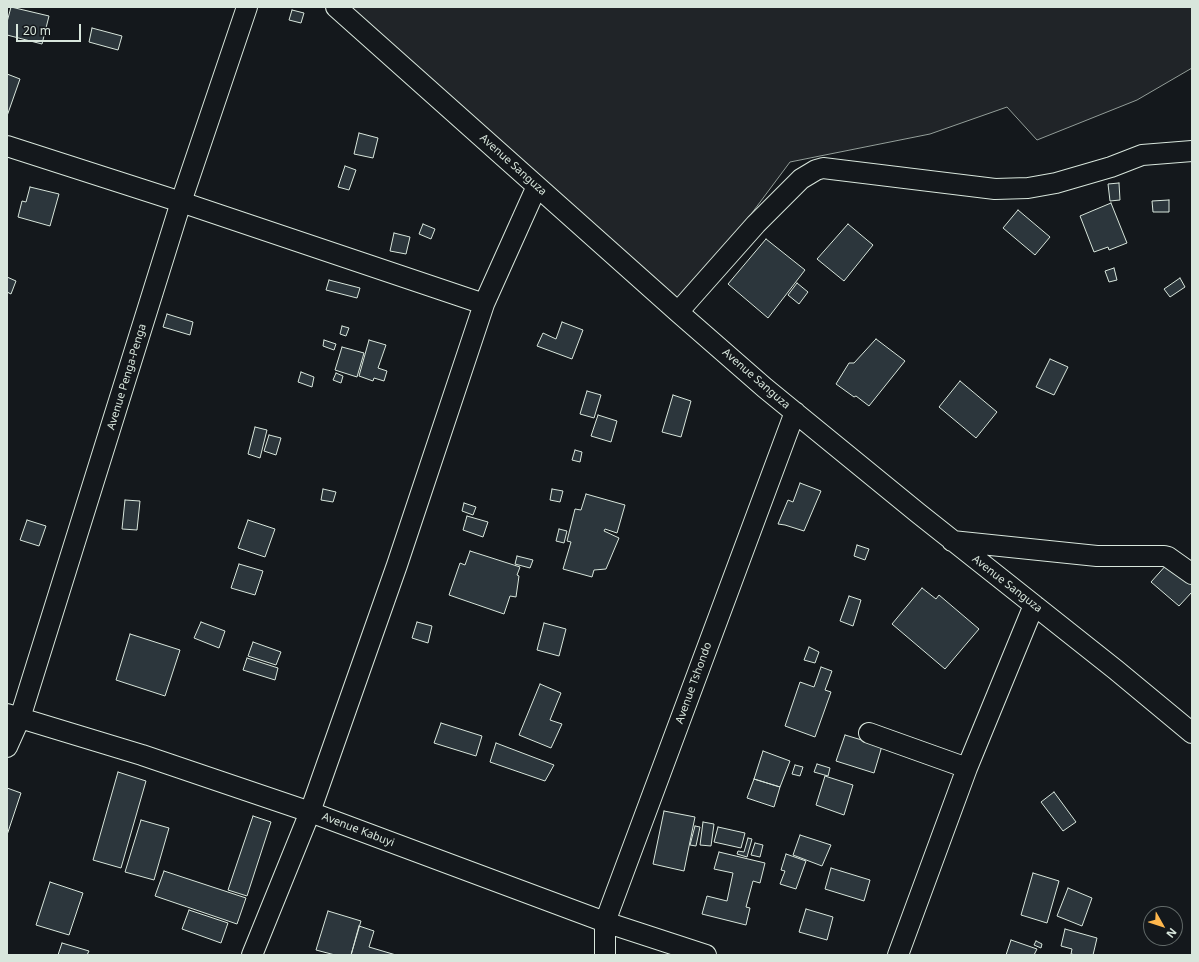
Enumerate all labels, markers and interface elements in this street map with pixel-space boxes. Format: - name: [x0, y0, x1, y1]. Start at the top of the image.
- scale bar: [18, 16, 83, 42]
- text: 20 m: [23, 22, 51, 39]
- street label: Avenue Sanguza: [477, 132, 549, 198]
- street label: Avenue Penga-Penga: [105, 322, 149, 432]
- street label: Avenue Sanguza: [719, 346, 793, 412]
- street label: Avenue Sanguza: [969, 553, 1045, 615]
- street label: Avenue Tshondo: [673, 640, 715, 726]
- street label: Avenue Kabuyi: [320, 810, 396, 850]
- north arrow: [1143, 906, 1183, 946]
- text: N: [1163, 925, 1181, 941]

